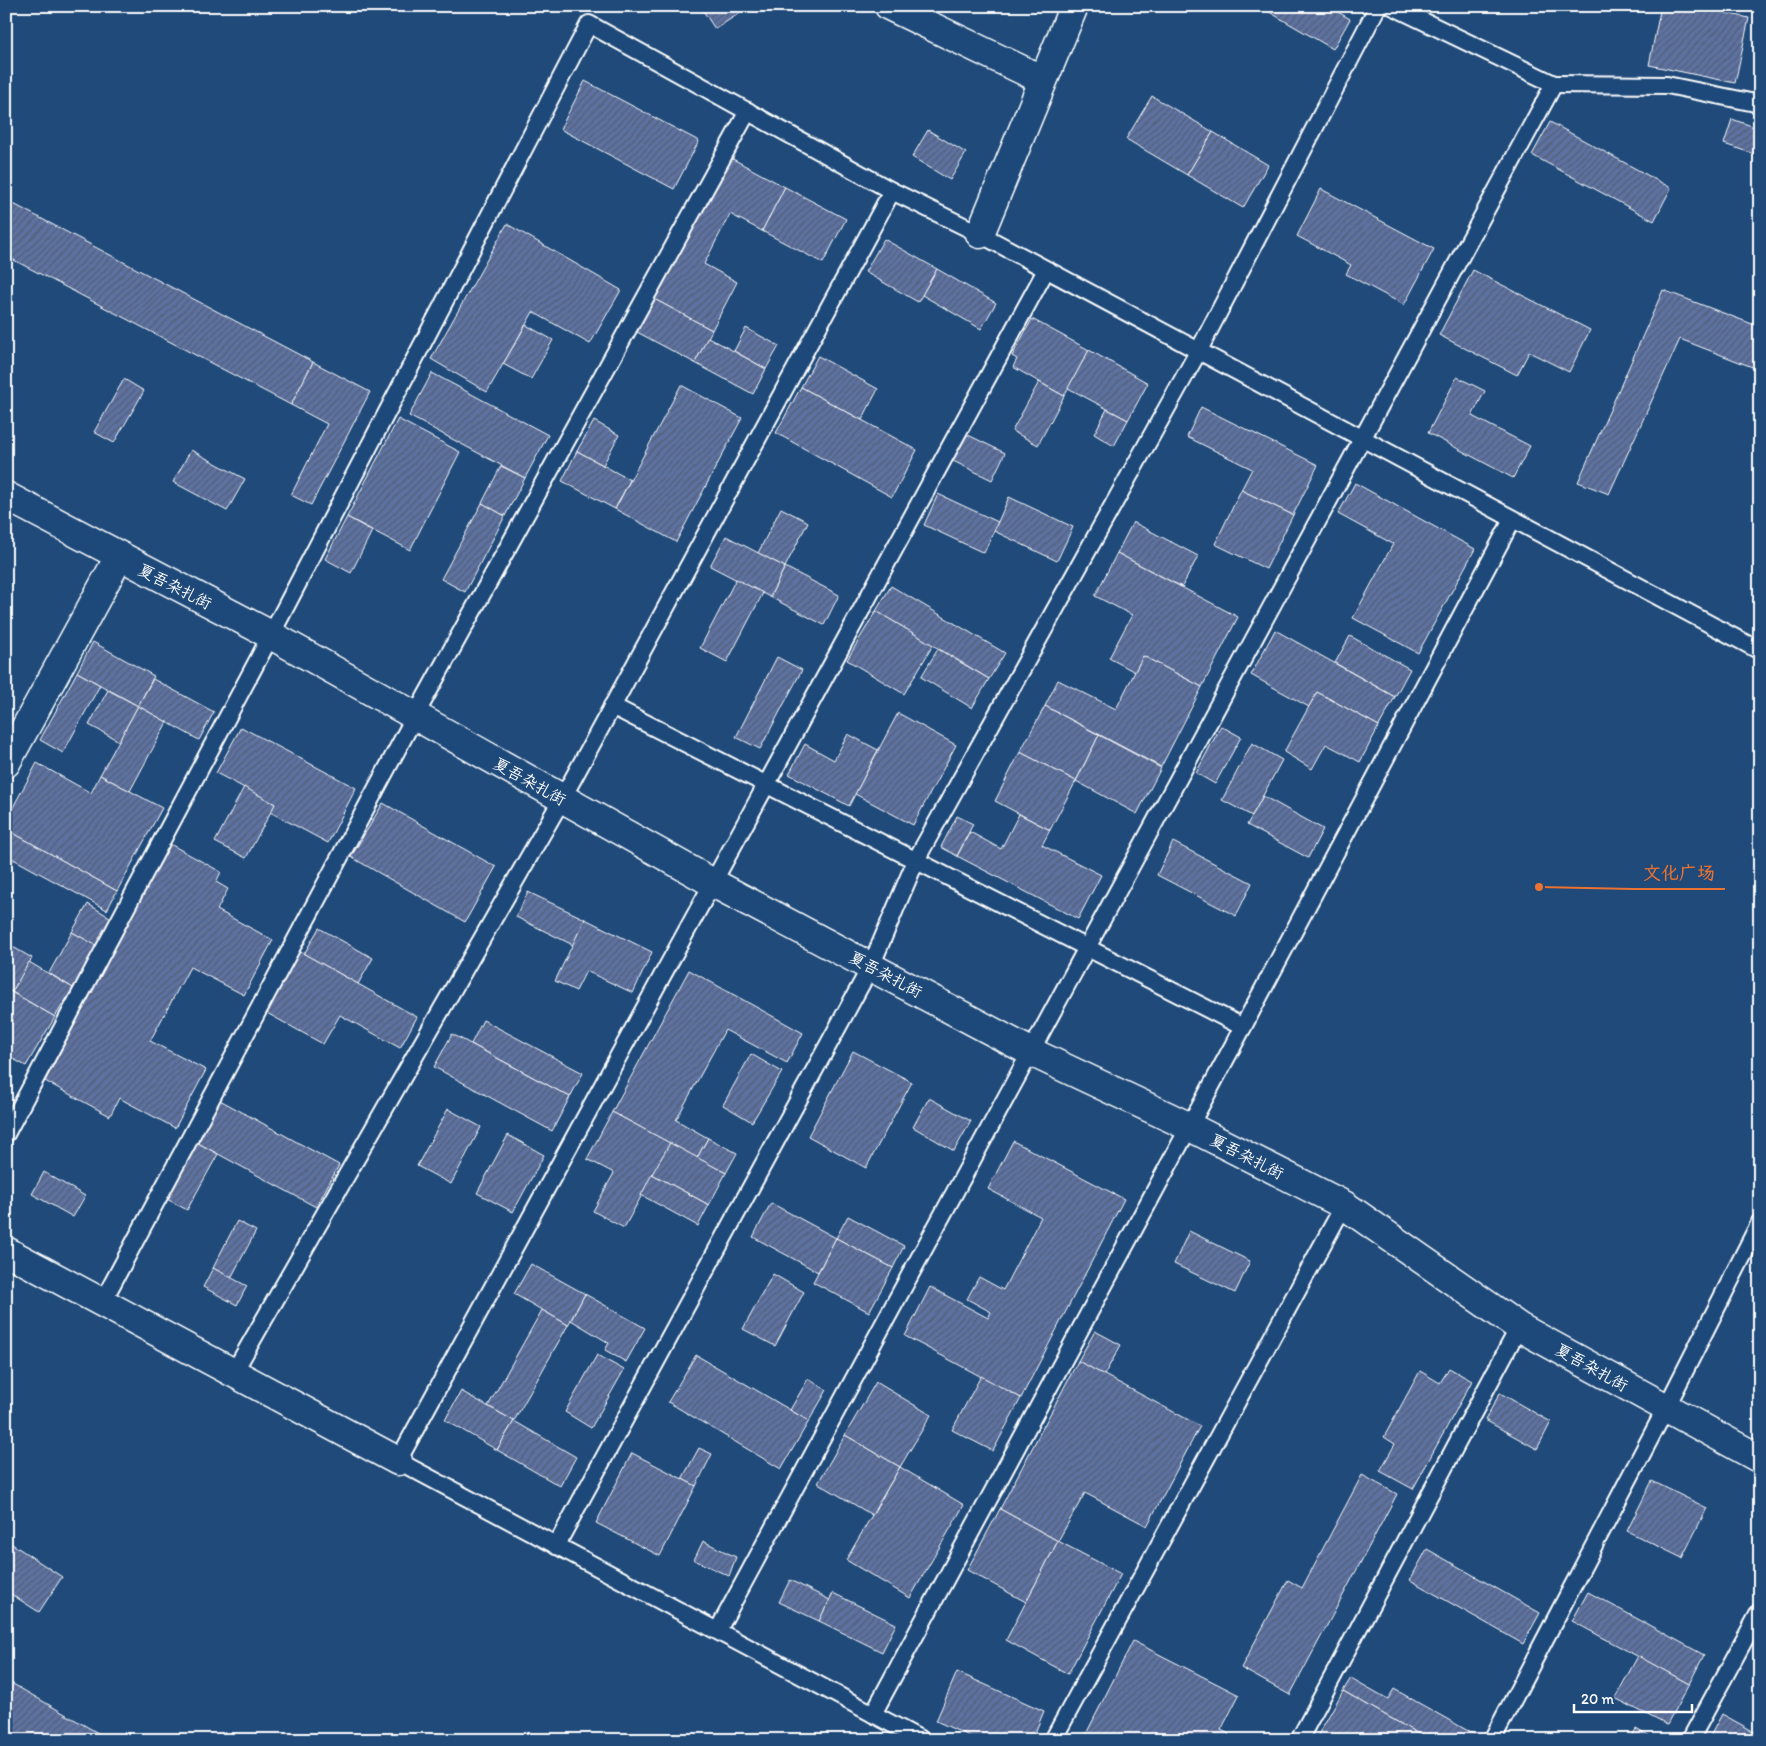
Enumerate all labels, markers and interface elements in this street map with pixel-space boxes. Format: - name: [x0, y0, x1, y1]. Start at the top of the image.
- street label: 夏吾杂扎街: [135, 560, 215, 613]
- street label: 夏吾杂扎街: [490, 754, 569, 809]
- callout: 文化广场: [1633, 856, 1725, 889]
- text: 文化广场: [1643, 862, 1715, 884]
- street label: 夏吾杂扎街: [846, 947, 926, 1002]
- street label: 夏吾杂扎街: [1207, 1130, 1287, 1183]
- street label: 夏吾杂扎街: [1552, 1340, 1631, 1395]
- scale bar: [1574, 1681, 1691, 1713]
- text: 20 m: [1581, 1690, 1615, 1708]

